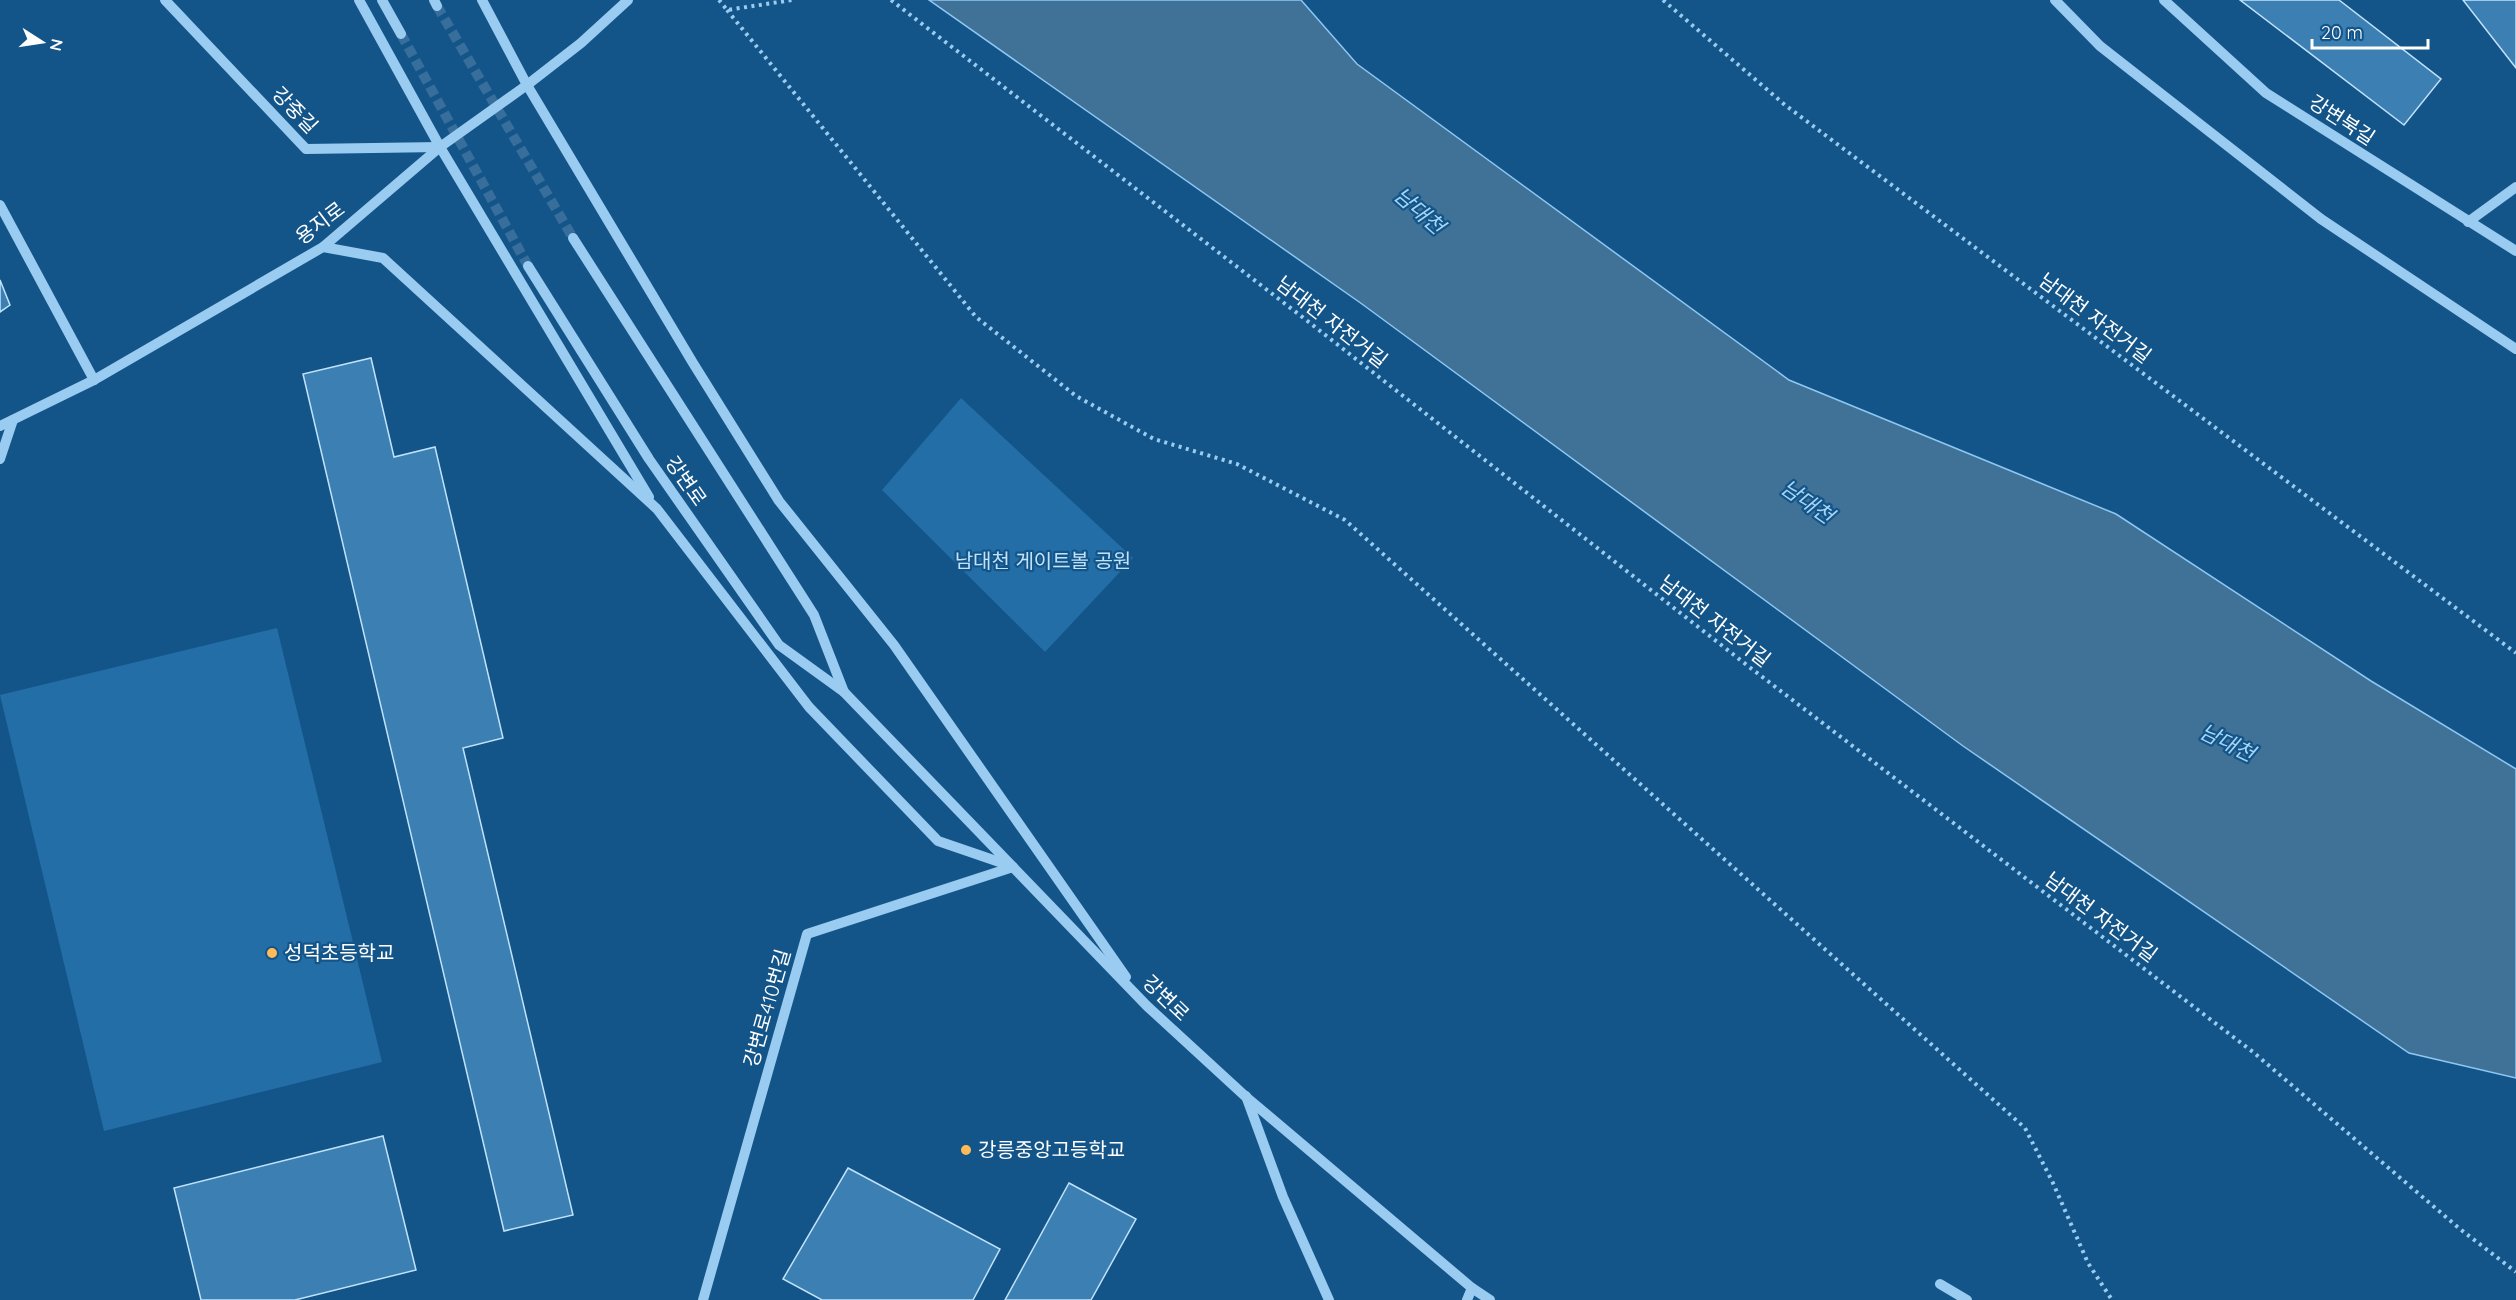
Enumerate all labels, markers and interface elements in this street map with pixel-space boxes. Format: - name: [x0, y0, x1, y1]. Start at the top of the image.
- north arrow: [12, 12, 72, 72]
- scale bar: [2312, 12, 2428, 50]
- text: 20 m: [2321, 21, 2363, 44]
- text: N: [46, 37, 68, 53]
- street label: 강중길: [267, 81, 324, 138]
- street label: 강변북길: [2305, 89, 2380, 150]
- water label: 남대천: [1389, 181, 1452, 241]
- street label: 용지로: [290, 196, 349, 249]
- street label: 남대천 자전거길: [2034, 267, 2156, 368]
- street label: 남대천 자전거길: [1272, 270, 1393, 373]
- street label: 강변로: [660, 451, 712, 510]
- water label: 남대천: [1776, 474, 1841, 530]
- park label: 남대천 게이트볼 공원: [955, 548, 1131, 573]
- street label: 남대천 자전거길: [1655, 569, 1776, 672]
- water label: 남대천: [2196, 718, 2262, 768]
- street label: 남대천 자전거길: [2040, 866, 2162, 967]
- place label: 성덕초등학교: [284, 940, 394, 965]
- marker: 성덕초등학교: [265, 946, 279, 960]
- street label: 강변로410번길: [738, 946, 795, 1070]
- street label: 강변로: [1138, 969, 1195, 1026]
- place label: 강릉중앙고등학교: [978, 1137, 1125, 1162]
- marker: 강릉중앙고등학교: [959, 1143, 973, 1157]

